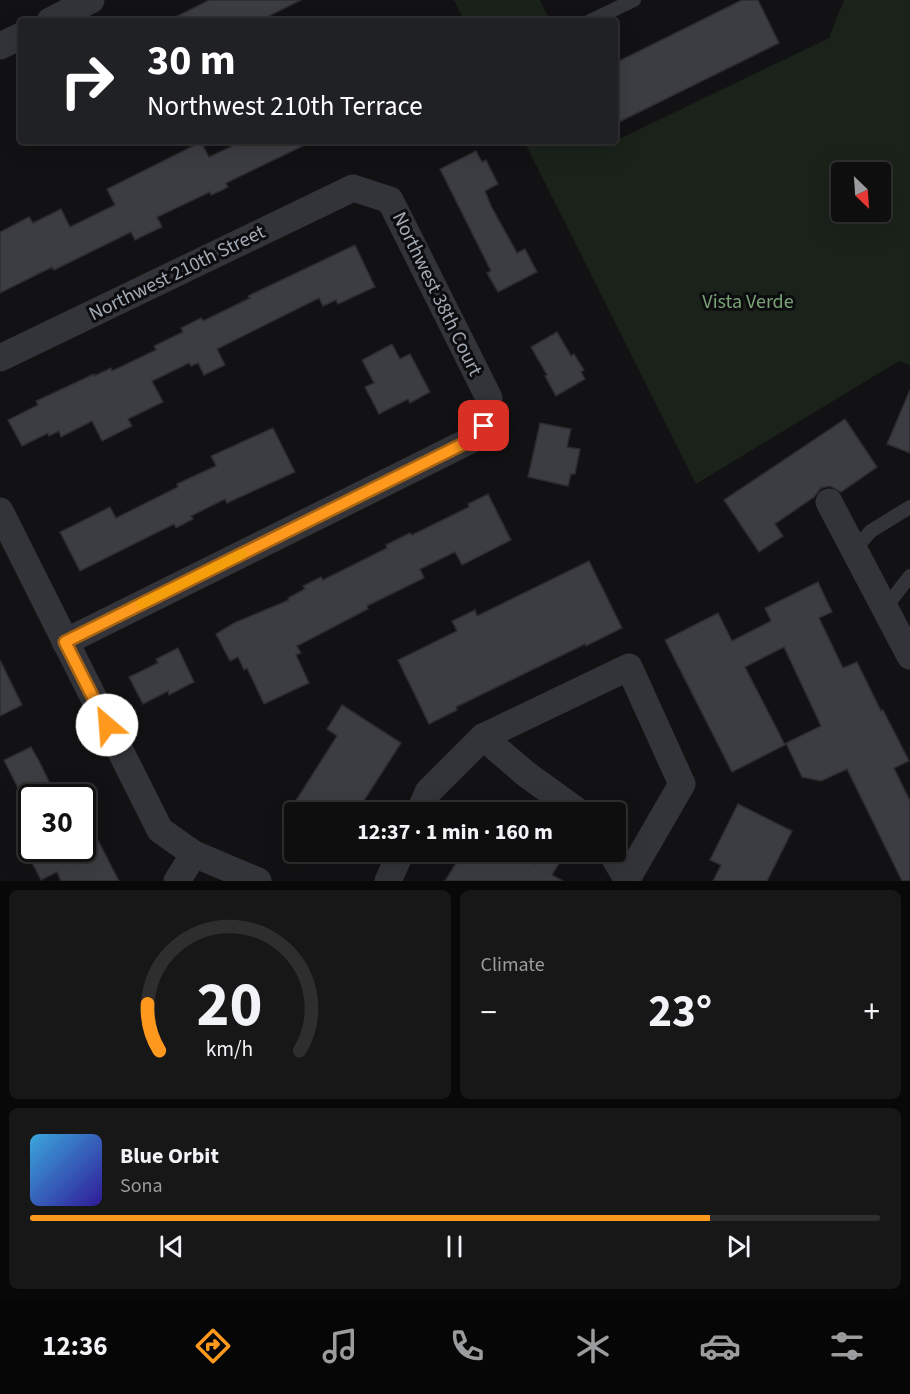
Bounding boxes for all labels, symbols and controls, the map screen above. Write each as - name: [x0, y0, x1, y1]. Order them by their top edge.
- text: 30 m: [147, 31, 236, 91]
- icon: right: [48, 42, 126, 120]
- text: Northwest 210th Terrace: [147, 87, 423, 126]
- north arrow: [831, 162, 891, 222]
- map controls: [831, 162, 891, 222]
- street label: Northwest 38th Court: [385, 207, 489, 381]
- street label: Northwest 210th Street: [84, 218, 270, 328]
- park label: Vista Verde: [702, 288, 794, 316]
- pin: [458, 400, 509, 451]
- icon: arrive: [467, 409, 500, 442]
- position arrow: [75, 693, 139, 757]
- speed limit sign: 30: [18, 784, 96, 862]
- text: 12:37 · 1 min · 160 m: [357, 816, 553, 848]
- text: Climate: [481, 951, 545, 979]
- text: 20: [197, 961, 263, 1050]
- text: 23°: [648, 980, 712, 1044]
- text: −: [481, 989, 497, 1036]
- text: +: [864, 989, 880, 1036]
- text: km/h: [206, 1035, 254, 1066]
- text: Blue Orbit: [120, 1140, 219, 1172]
- text: Sona: [120, 1172, 163, 1200]
- icon: previous: [155, 1230, 188, 1263]
- icon: pause: [438, 1230, 471, 1263]
- icon: next: [722, 1230, 755, 1263]
- icon: directions: [192, 1325, 234, 1367]
- icon: music: [319, 1325, 361, 1367]
- icon: phone: [446, 1325, 488, 1367]
- icon: climate: [572, 1325, 614, 1367]
- icon: car: [699, 1325, 741, 1367]
- icon: filters: [826, 1325, 868, 1367]
- text: 12:36: [42, 1327, 107, 1366]

